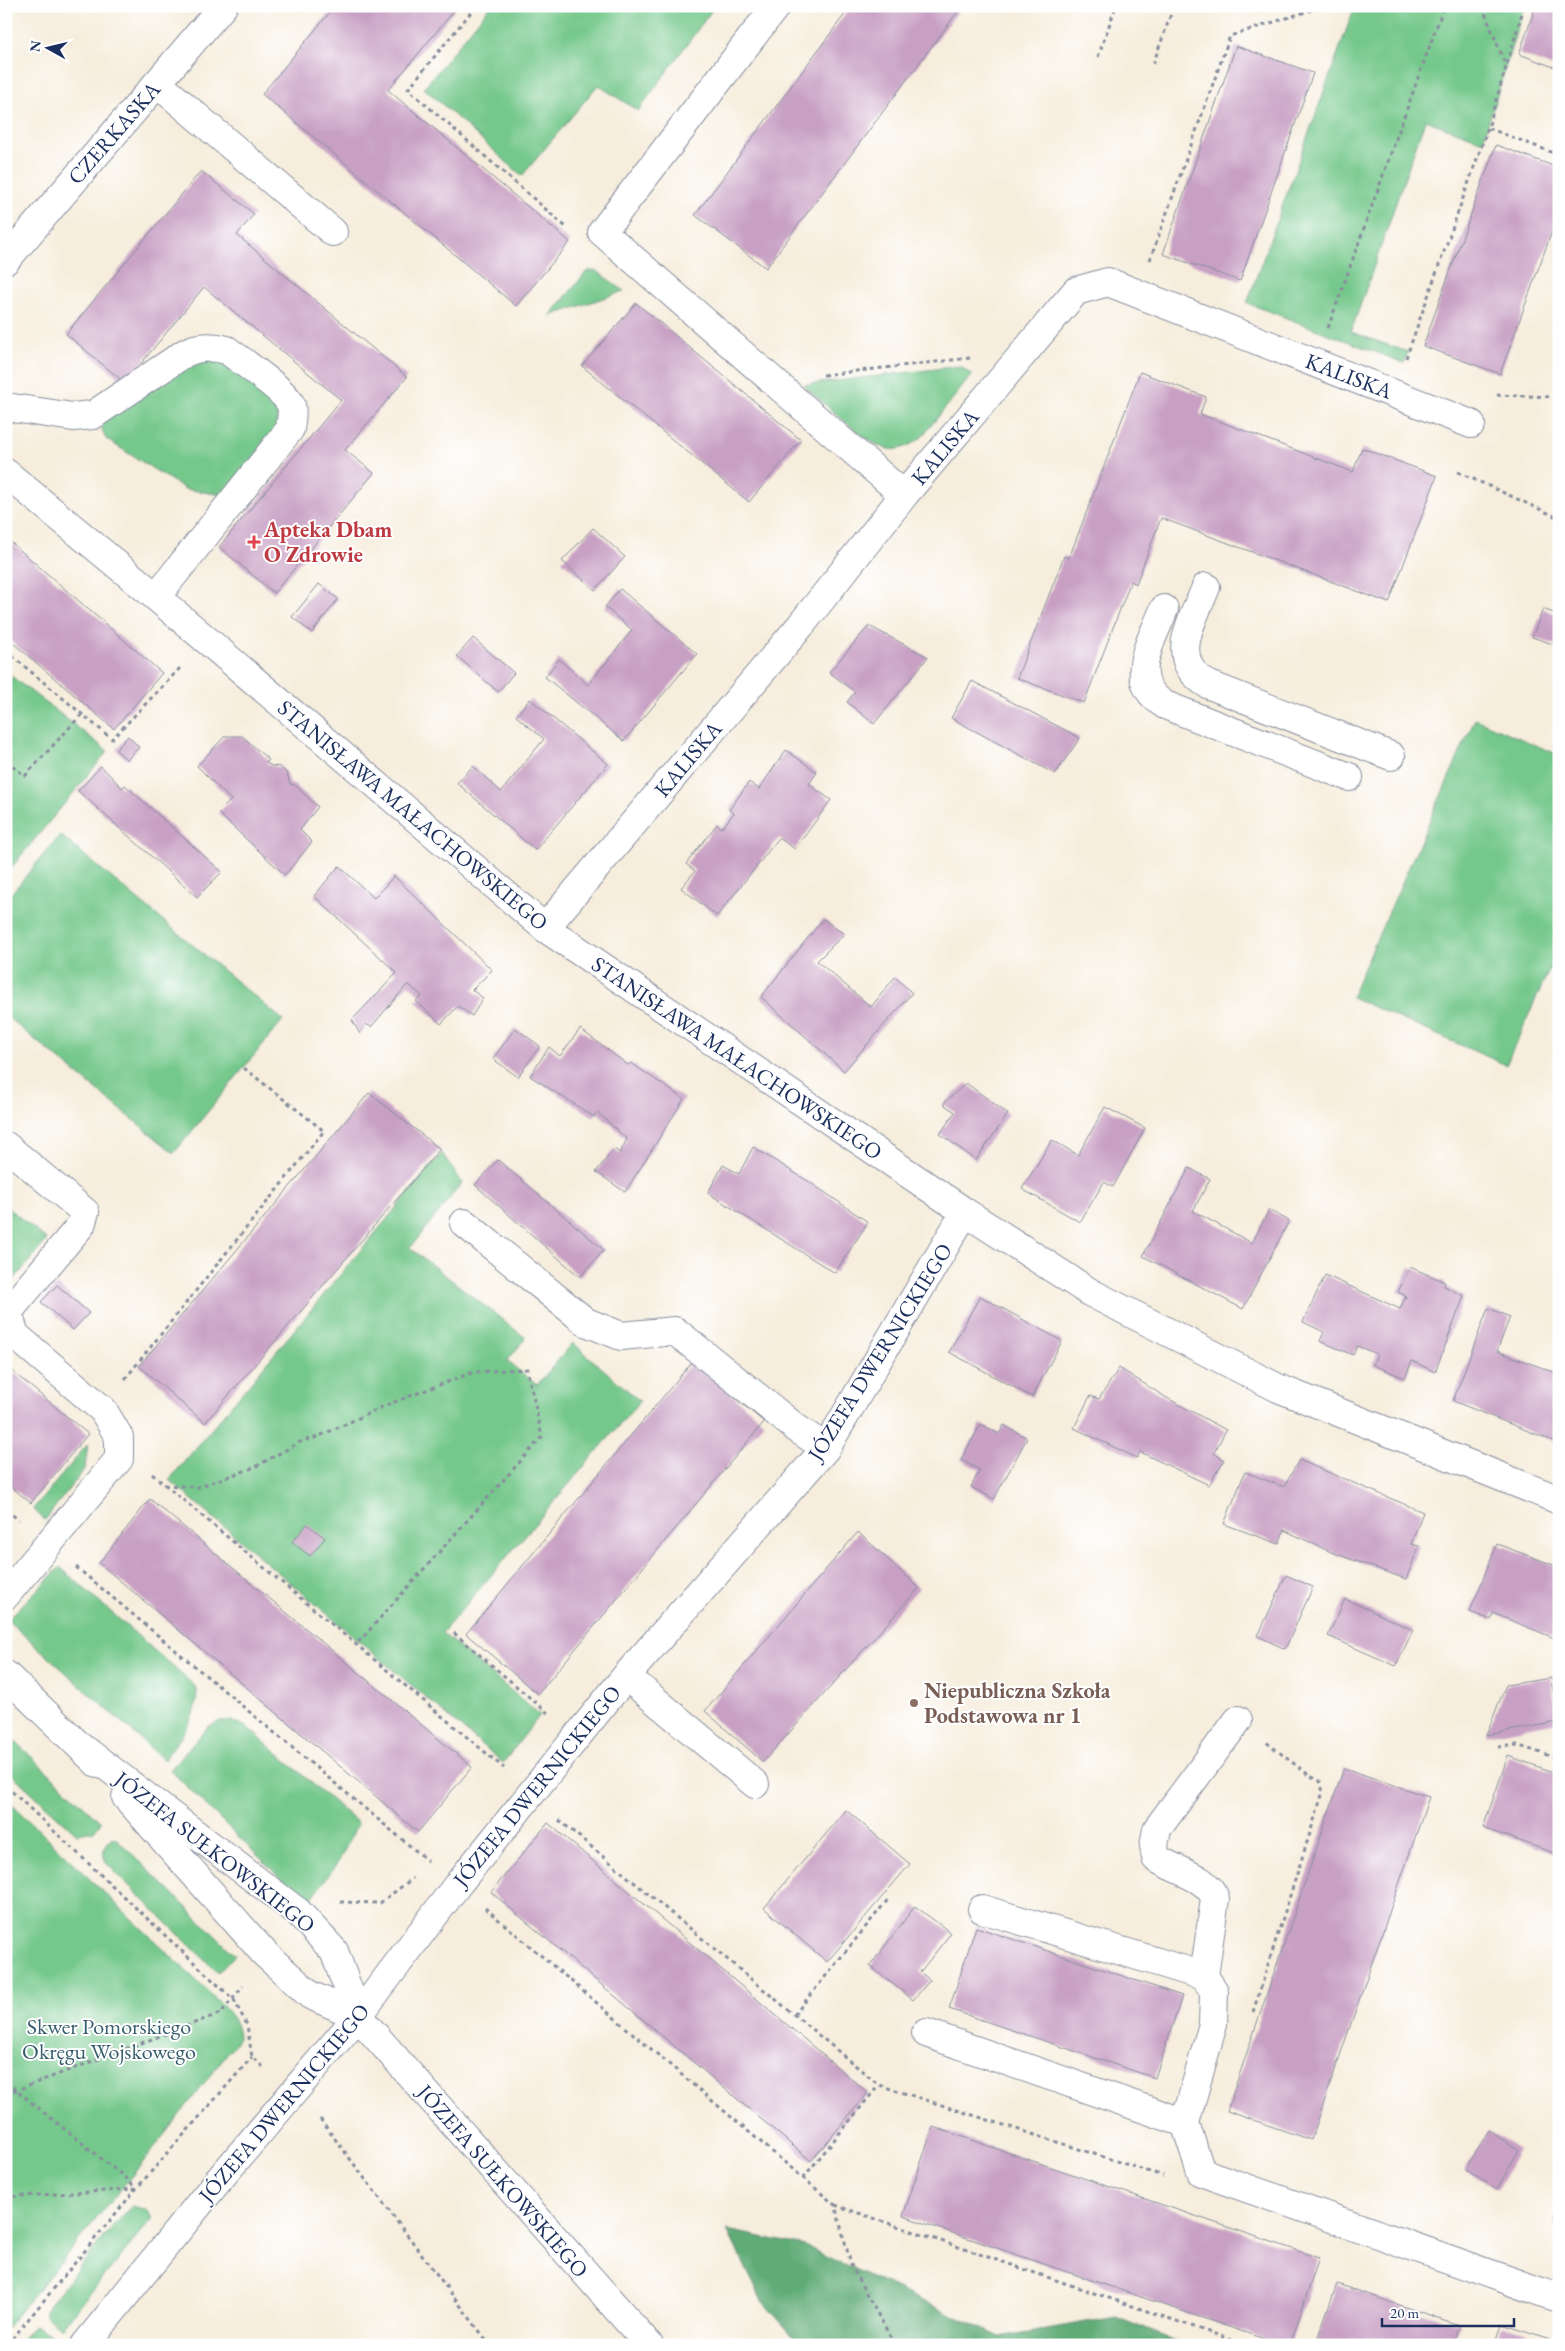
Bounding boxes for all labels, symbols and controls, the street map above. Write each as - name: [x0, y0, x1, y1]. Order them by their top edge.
- north arrow: [22, 22, 72, 72]
- text: N: [25, 39, 45, 53]
- street label: CZERKASKA: [61, 75, 167, 191]
- street label: KALISKA: [1301, 346, 1397, 406]
- street label: KALISKA: [905, 402, 986, 491]
- place label: Apteka Dbam O Zdrowie: [263, 515, 392, 569]
- marker: Apteka Dbam O Zdrowie: [248, 536, 260, 548]
- street label: STANISŁAWA MAŁACHOWSKIEGO: [272, 693, 554, 937]
- street label: KALISKA: [648, 714, 729, 803]
- street label: STANISŁAWA MAŁACHOWSKIEGO: [586, 950, 888, 1166]
- street label: JÓZEFA DWERNICKIEGO: [800, 1238, 959, 1468]
- place label: Niepubliczna Szkoła Podstawowa nr 1: [924, 1676, 1111, 1730]
- street label: JÓZEFA DWERNICKIEGO: [445, 1679, 627, 1894]
- marker: Niepubliczna Szkoła Podstawowa nr 1: [908, 1697, 920, 1709]
- street label: JÓZEFA SUŁKOWSKIEGO: [107, 1763, 321, 1939]
- street label: JÓZEFA DWERNICKIEGO: [191, 1997, 376, 2210]
- park label: Skwer Pomorskiego Okręgu Wojskowego: [22, 2012, 196, 2066]
- street label: JÓZEFA SUŁKOWSKIEGO: [410, 2077, 595, 2284]
- scale bar: [1382, 2296, 1515, 2328]
- text: 20 m: [1390, 2303, 1419, 2322]

